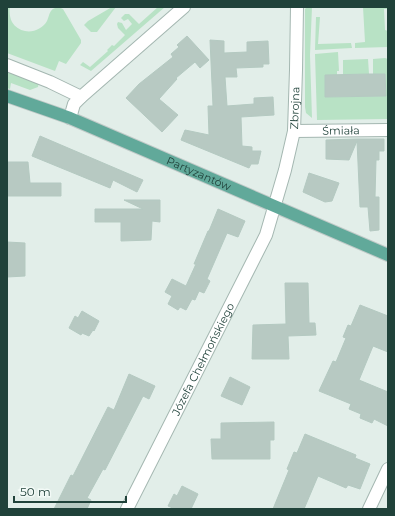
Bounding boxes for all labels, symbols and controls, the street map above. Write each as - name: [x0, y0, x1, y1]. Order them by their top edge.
- street label: Zbrojna: [287, 86, 302, 130]
- street label: Śmiała: [322, 123, 360, 138]
- street label: Partyzantów: [164, 153, 234, 194]
- street label: Józefa Chełmońskiego: [168, 300, 237, 419]
- scale bar: [14, 478, 126, 504]
- text: 50 m: [20, 484, 51, 499]

